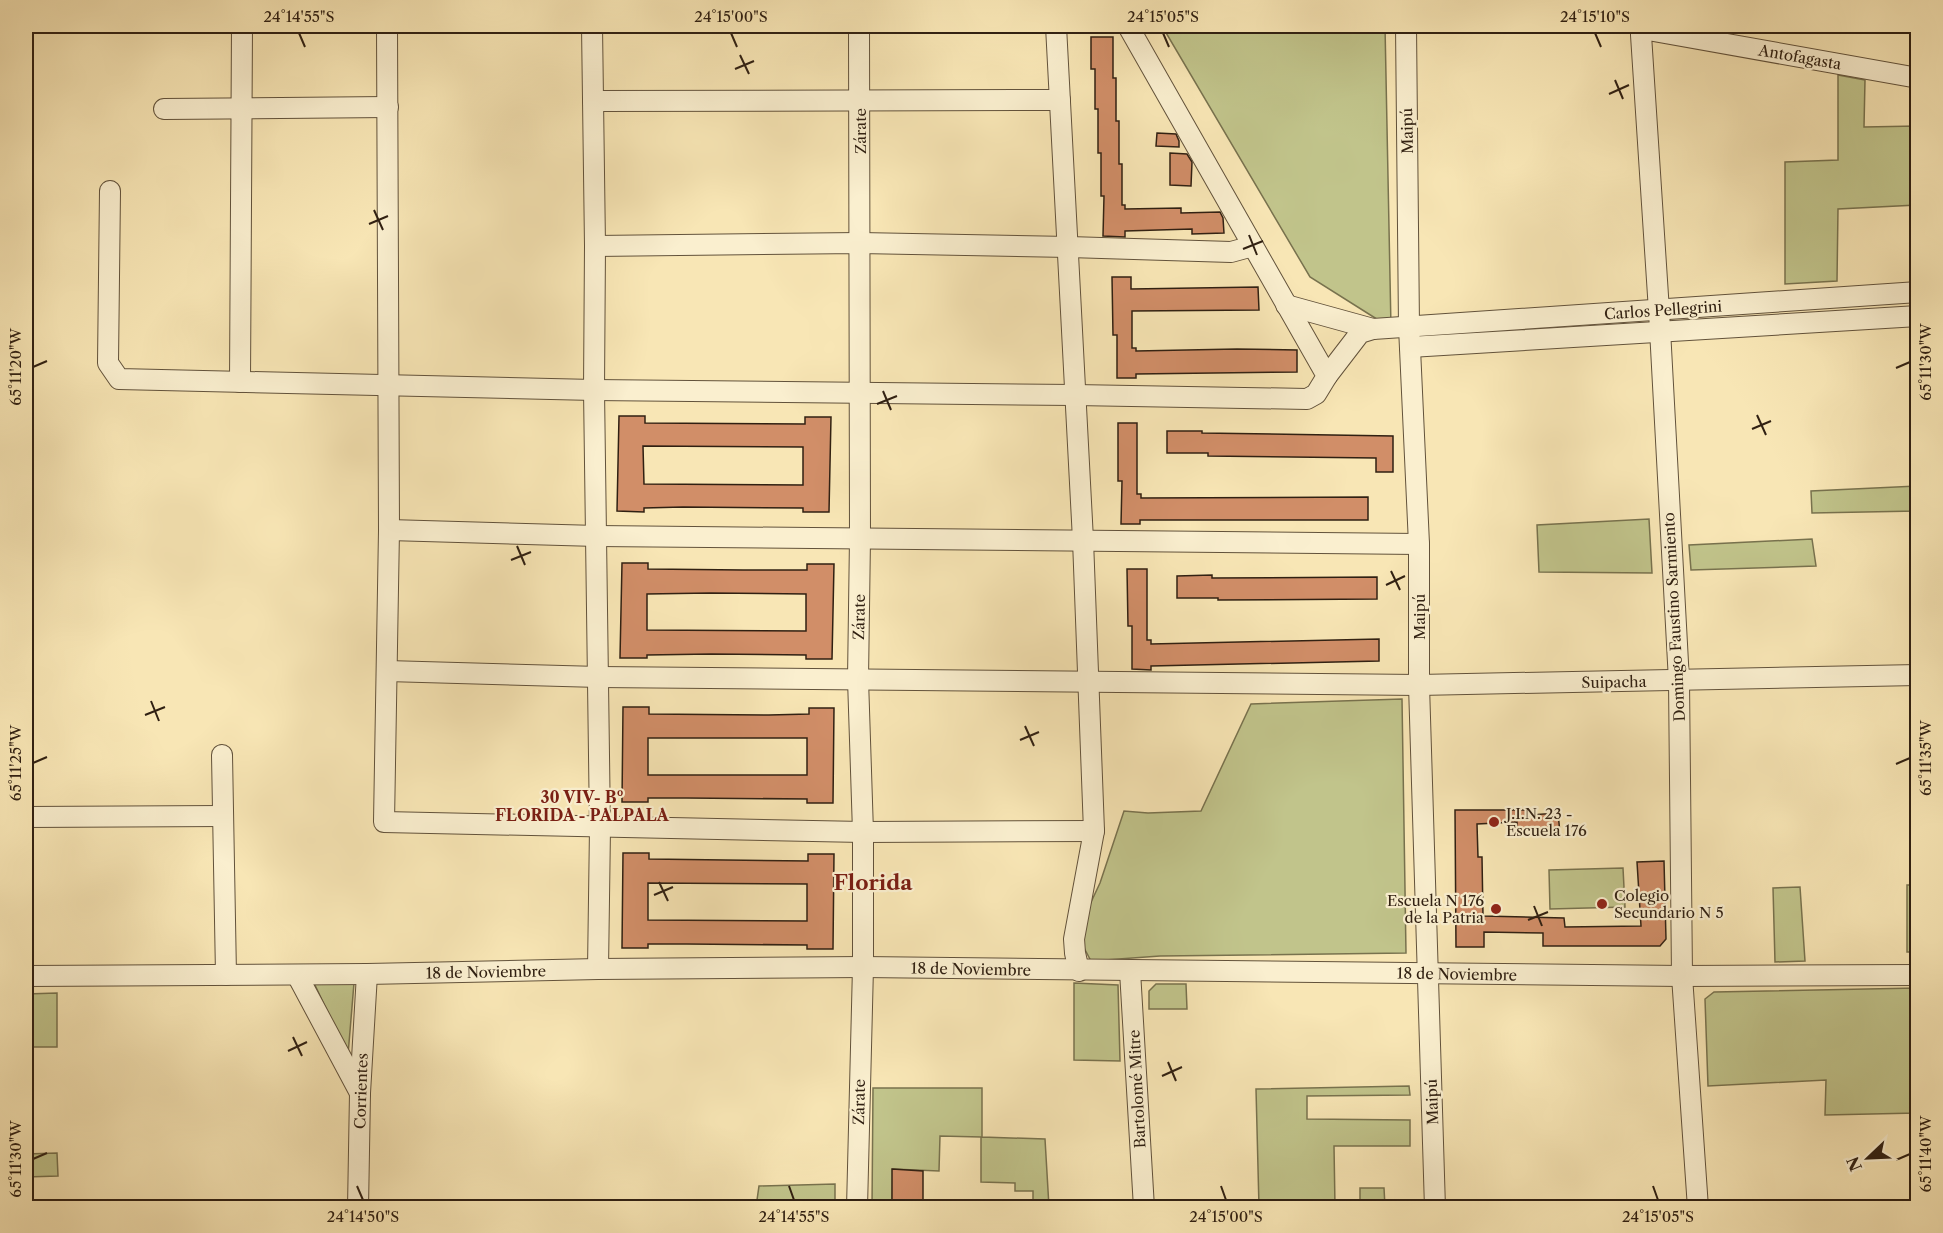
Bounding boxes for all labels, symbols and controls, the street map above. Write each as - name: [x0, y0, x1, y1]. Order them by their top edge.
- text: 24°14'55"S: [263, 7, 335, 26]
- text: 24°15'00"S: [694, 7, 768, 26]
- text: 24°15'05"S: [1127, 7, 1199, 26]
- text: 24°15'10"S: [1560, 7, 1630, 26]
- street label: Antofagasta: [1756, 40, 1843, 74]
- street label: Zárate: [851, 108, 870, 154]
- street label: Maipú: [1397, 108, 1417, 154]
- street label: Carlos Pellegrini: [1604, 296, 1723, 324]
- text: 65°11'30"W: [1916, 323, 1935, 401]
- text: 65°11'20"W: [6, 328, 25, 406]
- street label: Domingo Faustino Sarmiento: [1659, 512, 1689, 722]
- street label: Zárate: [849, 594, 869, 640]
- street label: Maipú: [1410, 594, 1429, 640]
- street label: Suipacha: [1581, 672, 1647, 692]
- text: 65°11'35"W: [1916, 719, 1935, 796]
- text: 65°11'25"W: [6, 724, 25, 801]
- district label: 30 VIV- Bº FLORIDA - PALPALA: [495, 787, 670, 825]
- place label: J.I.N. 23 - Escuela 176: [1504, 804, 1587, 840]
- marker: J.I.N. 23 - Escuela 176: [1487, 815, 1501, 829]
- district label: Florida: [834, 870, 913, 895]
- place label: Colegio Secundario N 5: [1614, 886, 1724, 922]
- place label: Escuela N 176 de la Patria: [1387, 891, 1484, 927]
- marker: Colegio Secundario N 5: [1595, 897, 1609, 911]
- marker: Escuela N 176 de la Patria: [1489, 902, 1503, 916]
- street label: 18 de Noviembre: [911, 958, 1031, 980]
- street label: 18 de Noviembre: [426, 961, 546, 983]
- street label: 18 de Noviembre: [1397, 963, 1517, 985]
- street label: Bartolomé Mitre: [1124, 1029, 1150, 1149]
- street label: Corrientes: [350, 1053, 372, 1129]
- street label: Zárate: [849, 1079, 869, 1125]
- street label: Maipú: [1422, 1079, 1442, 1125]
- text: 65°11'40"W: [1916, 1115, 1935, 1193]
- text: 65°11'30"W: [6, 1120, 25, 1198]
- north arrow: [1838, 1128, 1898, 1188]
- text: N: [1842, 1153, 1866, 1174]
- text: 24°14'50"S: [327, 1207, 399, 1226]
- text: 24°14'55"S: [758, 1207, 830, 1226]
- text: 24°15'00"S: [1189, 1207, 1263, 1226]
- text: 24°15'05"S: [1622, 1207, 1694, 1226]

